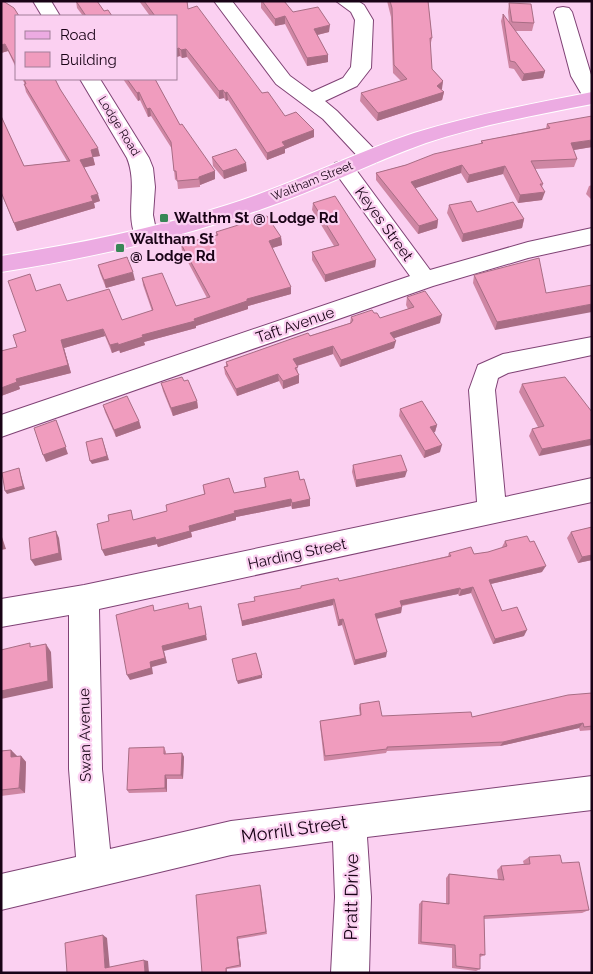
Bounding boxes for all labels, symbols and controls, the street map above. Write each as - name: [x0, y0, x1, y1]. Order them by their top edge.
- legend: [15, 15, 178, 80]
- text: Road: [60, 26, 96, 44]
- text: Building: [60, 51, 117, 69]
- street label: Lodge Road: [95, 94, 143, 158]
- street label: Waltham Street: [269, 158, 355, 204]
- street label: Keyes Street: [351, 183, 417, 265]
- place label: Walthm St @ Lodge Rd: [174, 209, 339, 227]
- marker: Walthm St @ Lodge Rd: [158, 212, 170, 224]
- place label: Waltham St @ Lodge Rd: [130, 230, 216, 265]
- marker: Waltham St @ Lodge Rd: [114, 242, 126, 254]
- street label: Taft Avenue: [253, 303, 337, 347]
- street label: Harding Street: [246, 535, 348, 573]
- street label: Swan Avenue: [75, 688, 95, 782]
- street label: Morrill Street: [240, 811, 348, 847]
- street label: Pratt Drive: [340, 853, 362, 941]

